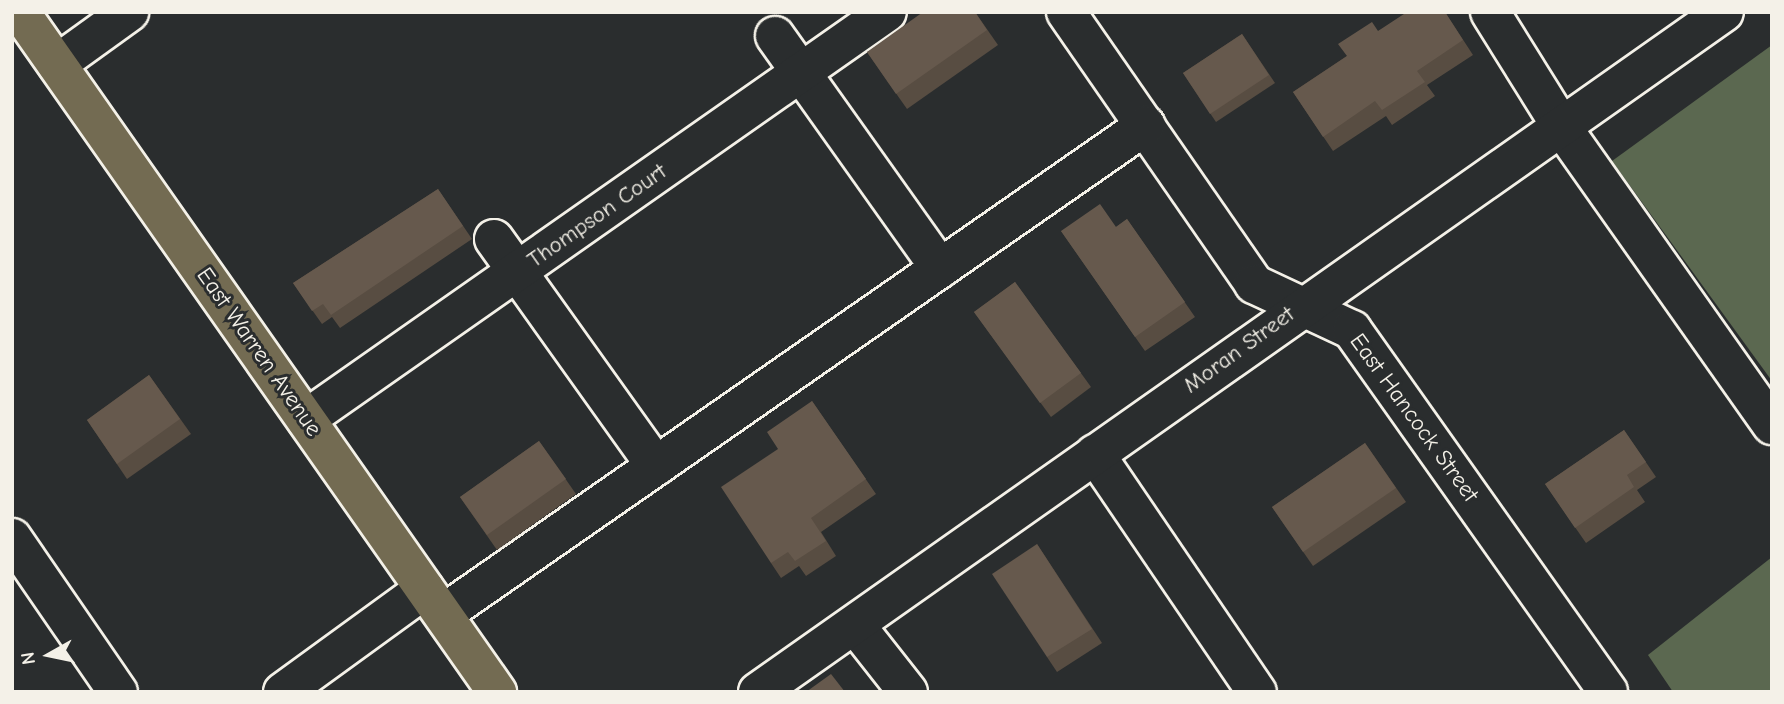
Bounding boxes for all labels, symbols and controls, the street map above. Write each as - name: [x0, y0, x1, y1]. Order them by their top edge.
- street label: Thompson Court: [522, 158, 672, 274]
- street label: East Warren Avenue: [190, 262, 328, 442]
- street label: Moran Street: [1178, 301, 1300, 399]
- street label: East Hancock Street: [1344, 328, 1484, 508]
- north arrow: [14, 620, 84, 690]
- text: N: [16, 650, 40, 666]

